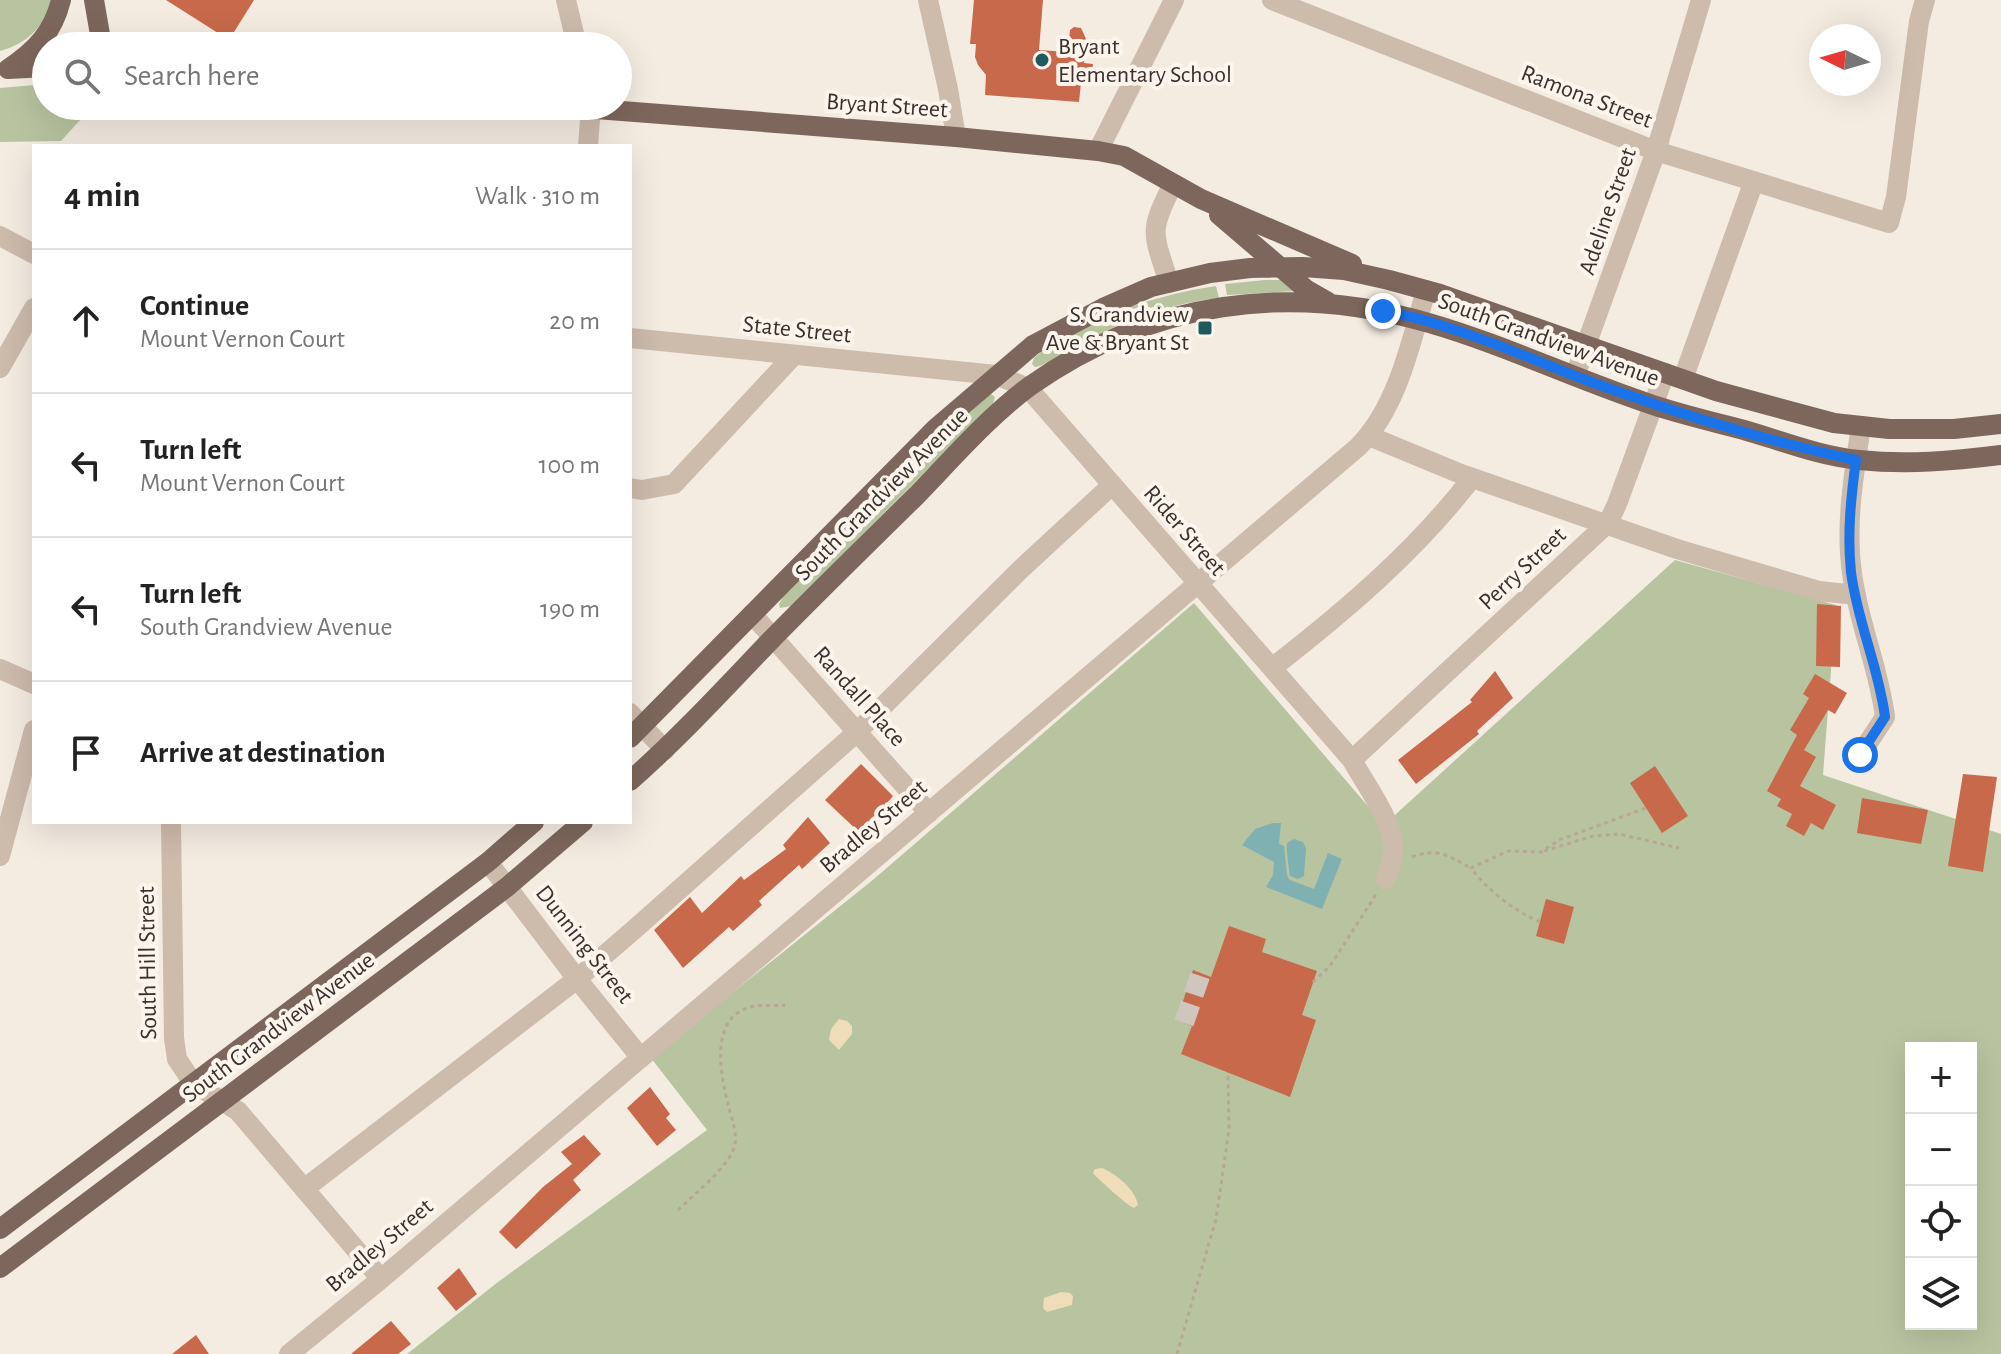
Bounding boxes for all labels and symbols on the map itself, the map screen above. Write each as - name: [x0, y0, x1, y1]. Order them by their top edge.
- north arrow: [1809, 24, 1881, 96]
- place label: Bryant Elementary School: [1058, 35, 1232, 87]
- marker: Bryant Elementary School: [1033, 51, 1051, 69]
- street label: Ramona Street: [1518, 61, 1656, 133]
- street label: Bryant Street: [825, 90, 949, 122]
- street label: Adeline Street: [1575, 144, 1641, 278]
- street label: South Grandview Avenue: [1435, 289, 1662, 391]
- route end: [1365, 293, 1401, 329]
- place label: S. Grandview Ave & Bryant St: [1046, 303, 1189, 355]
- street label: State Street: [741, 312, 853, 348]
- marker: S. Grandview Ave & Bryant St: [1196, 319, 1214, 337]
- street label: South Grandview Avenue: [791, 404, 973, 586]
- street label: Rider Street: [1139, 481, 1230, 581]
- street label: Perry Street: [1475, 523, 1571, 615]
- street label: Randall Place: [808, 642, 910, 751]
- route start: [1842, 737, 1878, 773]
- street label: Bradley Street: [816, 775, 932, 878]
- street label: Dunning Street: [531, 881, 638, 1008]
- street label: South Hill Street: [135, 886, 161, 1040]
- street label: South Grandview Avenue: [178, 948, 379, 1108]
- street label: Bradley Street: [322, 1194, 438, 1297]

